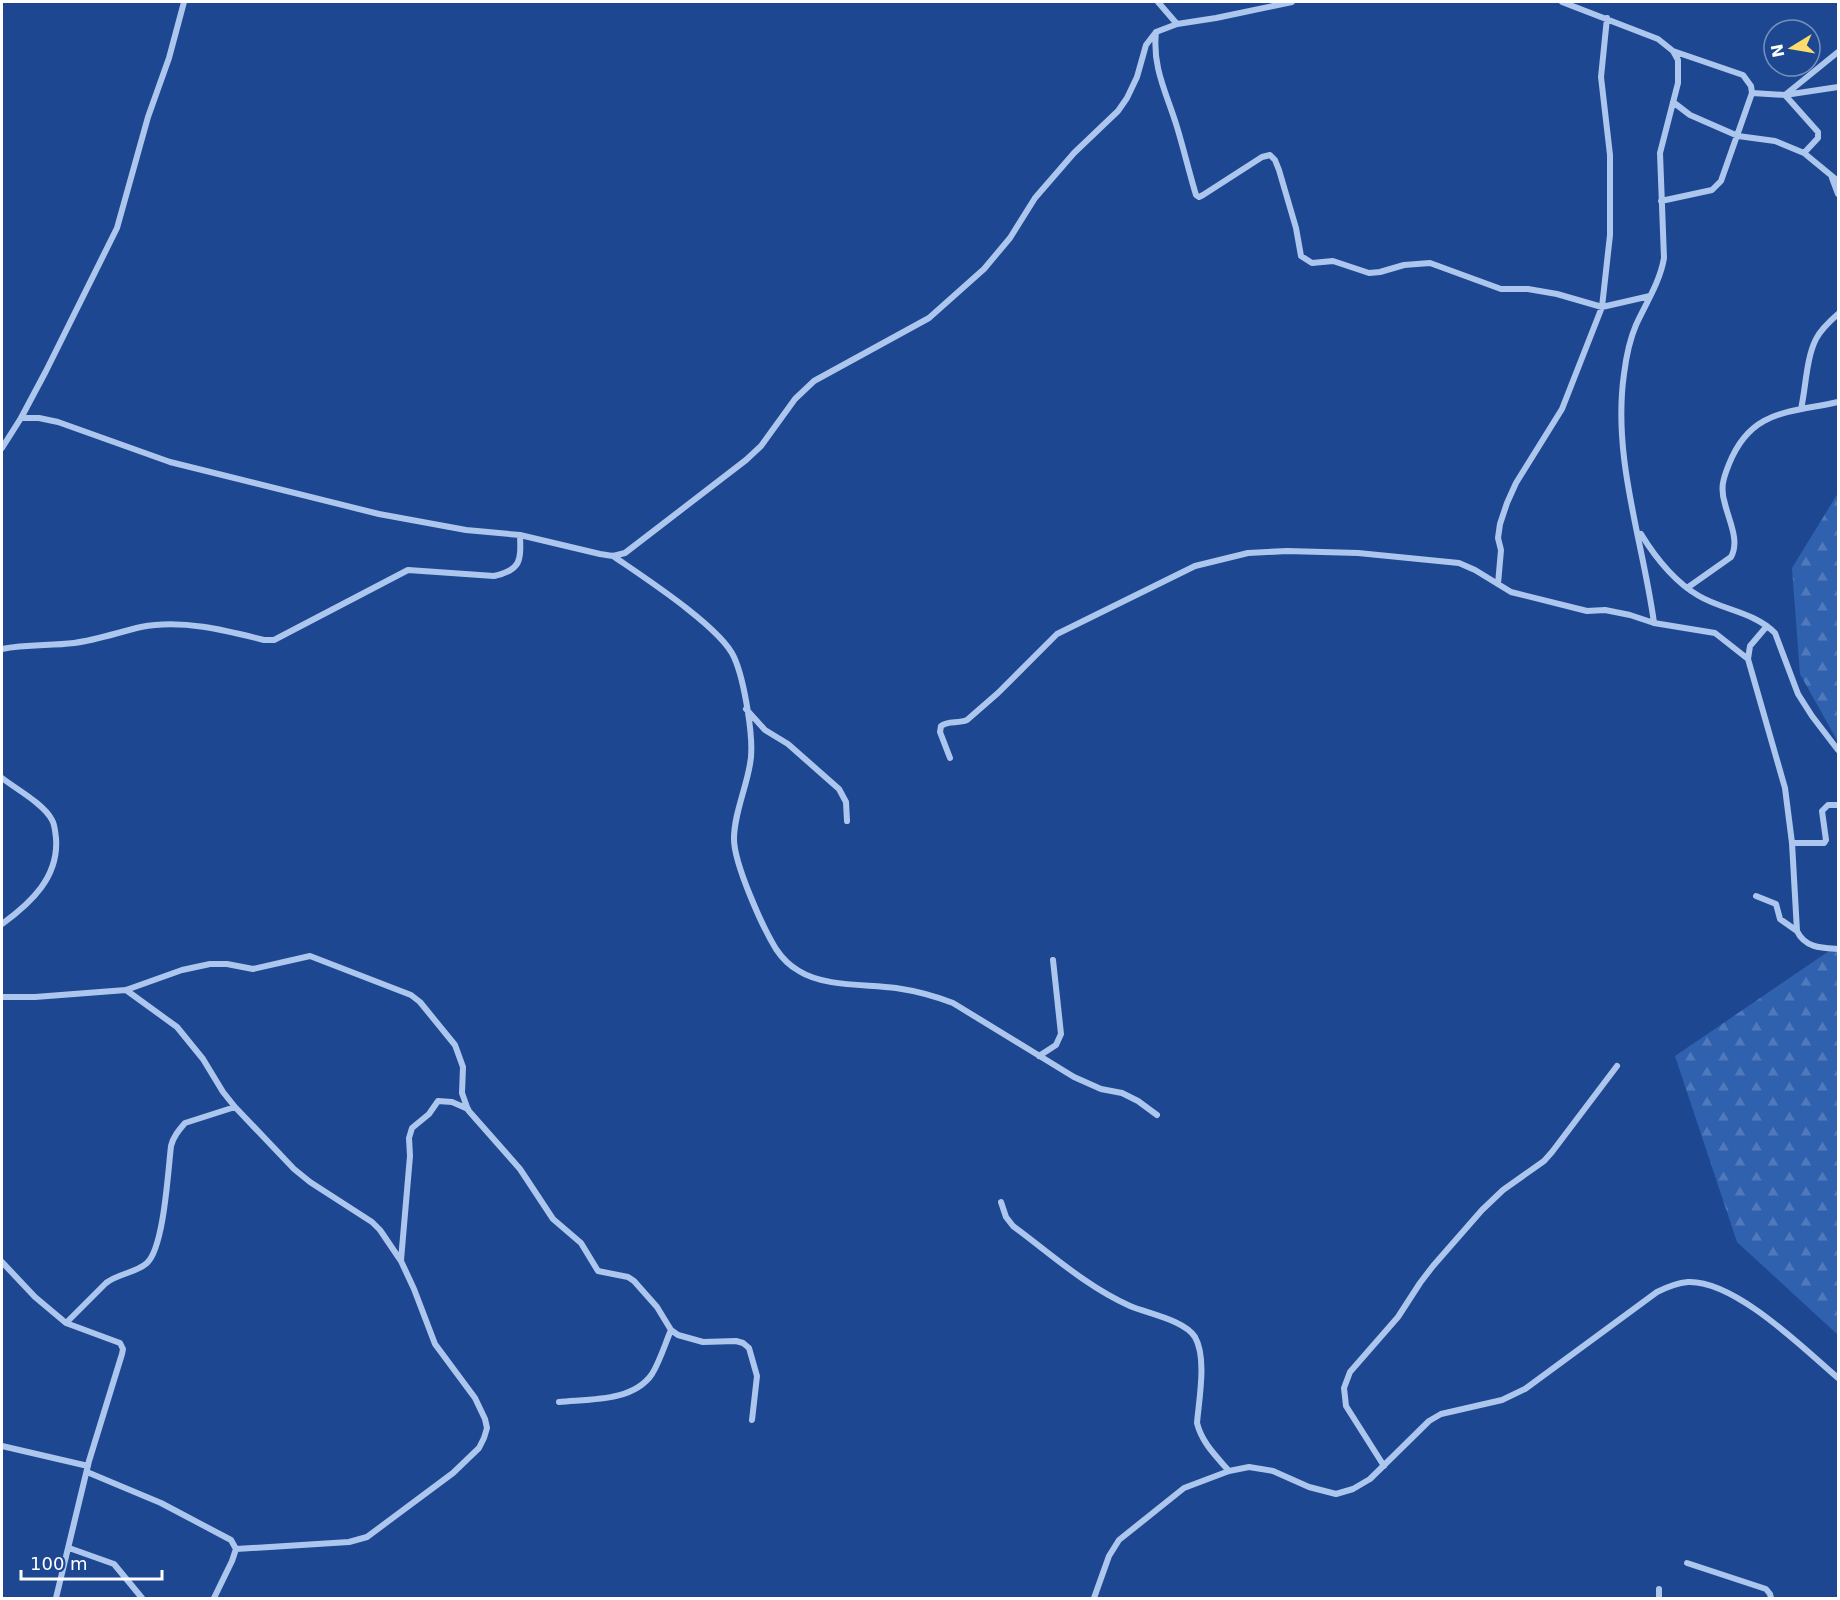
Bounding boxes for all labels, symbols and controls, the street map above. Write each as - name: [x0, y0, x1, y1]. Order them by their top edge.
- north arrow: [1762, 18, 1822, 78]
- text: N: [1767, 42, 1788, 59]
- scale bar: [21, 1543, 162, 1581]
- text: 100 m: [30, 1553, 88, 1574]

